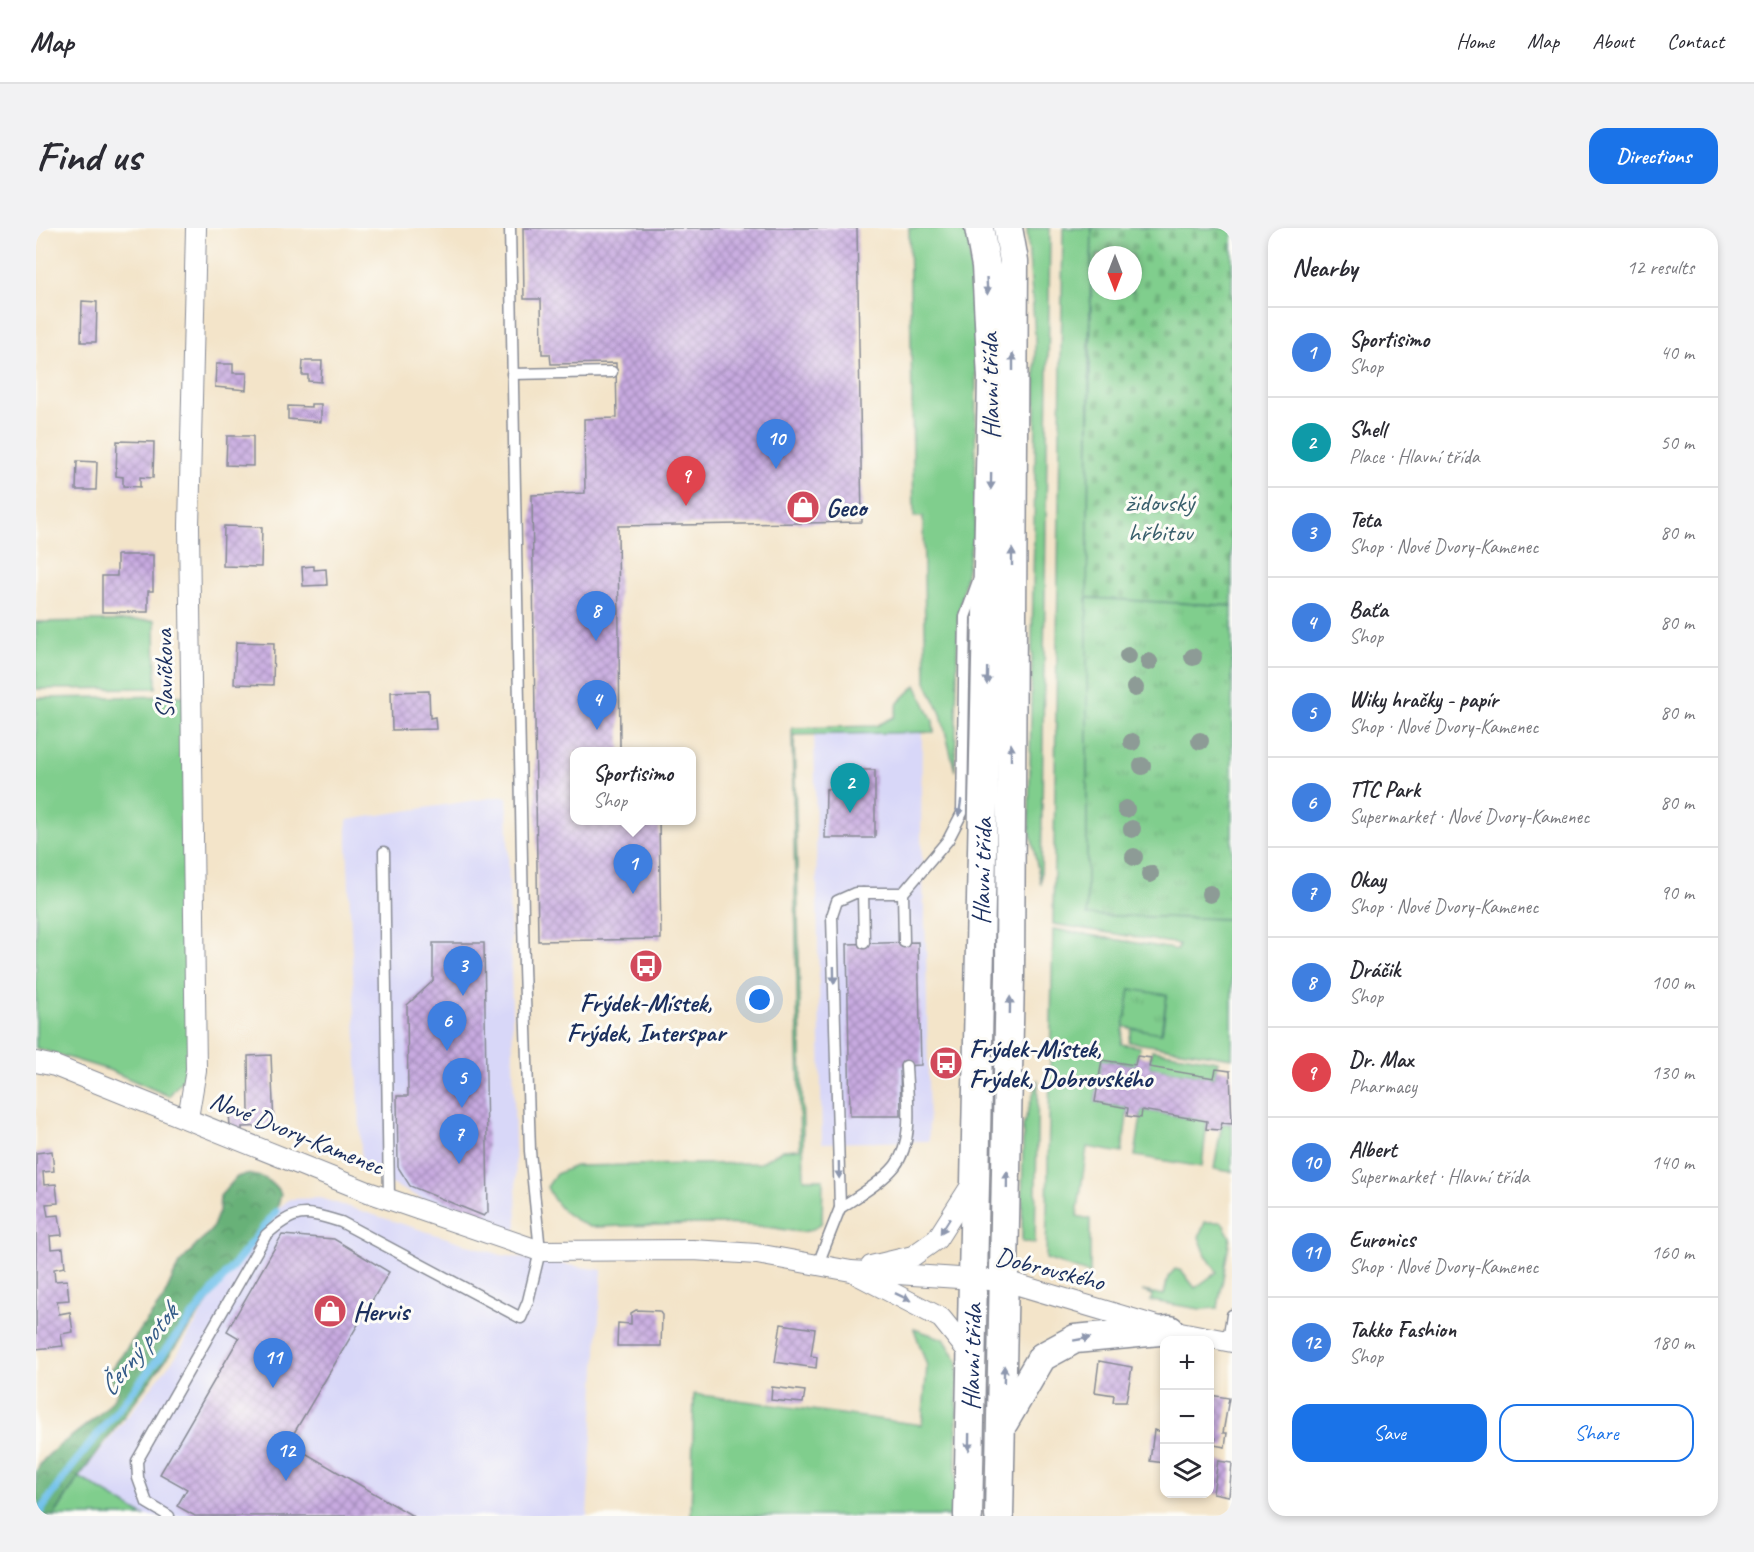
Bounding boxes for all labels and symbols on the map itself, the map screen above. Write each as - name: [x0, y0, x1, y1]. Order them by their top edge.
- north arrow: [1088, 246, 1142, 300]
- one-way arrow: [983, 276, 992, 295]
- street label: Hlavní třída: [973, 331, 1007, 440]
- one-way arrow: [1008, 353, 1018, 372]
- pin: 10: [756, 420, 796, 469]
- pin: 9: [666, 456, 706, 506]
- one-way arrow: [986, 471, 996, 490]
- park label: židovský hřbitov: [1126, 486, 1197, 549]
- shop icon: Geco: [785, 489, 821, 525]
- place label: Geco: [826, 491, 869, 524]
- one-way arrow: [1007, 548, 1017, 567]
- pin: 8: [576, 592, 616, 641]
- street label: Slavíčkova: [147, 627, 181, 719]
- one-way arrow: [982, 666, 992, 685]
- pin: 4: [578, 680, 616, 730]
- one-way arrow: [1006, 743, 1016, 762]
- pin: 2: [830, 764, 870, 813]
- one-way arrow: [956, 799, 965, 818]
- street label: Hlavní třída: [964, 816, 999, 925]
- pin: 1: [614, 844, 652, 894]
- pin: 3: [444, 946, 482, 996]
- bus stop icon: Frýdek-Místek, Frýdek, Interspar: [628, 948, 664, 984]
- one-way arrow: [829, 965, 838, 984]
- your location: [745, 985, 774, 1014]
- place label: Frýdek-Místek, Frýdek, Interspar: [567, 986, 728, 1049]
- one-way arrow: [1005, 996, 1015, 1015]
- pin: 6: [428, 1002, 466, 1051]
- place label: Frýdek-Místek, Frýdek, Dobrovského: [969, 1032, 1154, 1095]
- bus stop icon: Frýdek-Místek, Frýdek, Dobrovského: [928, 1045, 964, 1081]
- pin: 5: [442, 1058, 482, 1108]
- street label: Nové Dvory-Kamenec: [205, 1083, 390, 1183]
- pin: 7: [440, 1114, 478, 1164]
- one-way arrow: [834, 1160, 843, 1179]
- one-way arrow: [1002, 1171, 1012, 1190]
- one-way arrow: [940, 1218, 951, 1234]
- street label: Dobrovského: [992, 1240, 1110, 1299]
- one-way arrow: [895, 1292, 912, 1301]
- shop icon: Hervis: [312, 1293, 348, 1329]
- water label: Černý potok: [91, 1294, 188, 1402]
- place label: Hervis: [353, 1295, 412, 1328]
- street label: Hlavní třída: [954, 1302, 989, 1411]
- one-way arrow: [1072, 1334, 1091, 1343]
- pin: 11: [254, 1338, 292, 1388]
- one-way arrow: [999, 1364, 1009, 1383]
- pin: 12: [266, 1432, 306, 1481]
- one-way arrow: [964, 1432, 974, 1451]

